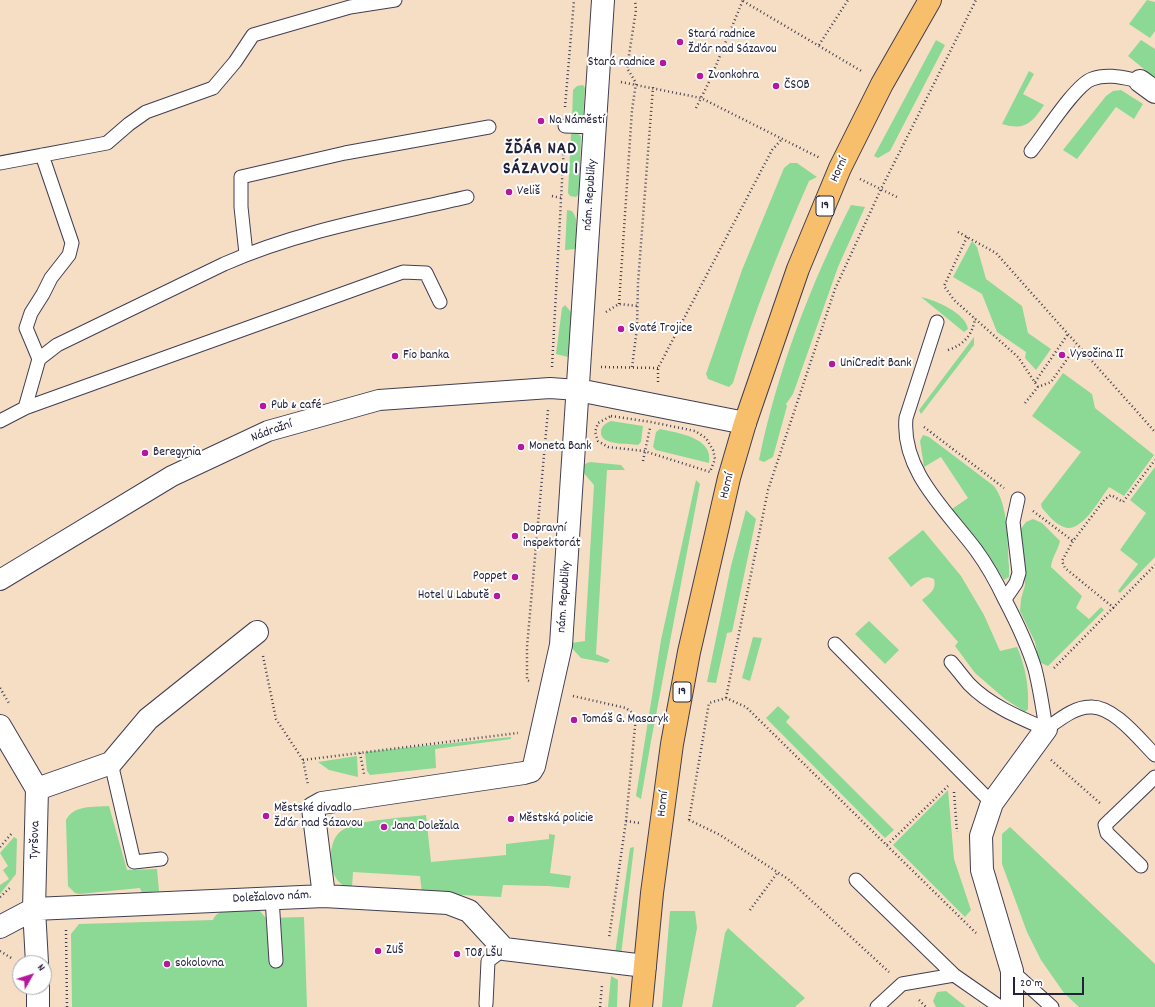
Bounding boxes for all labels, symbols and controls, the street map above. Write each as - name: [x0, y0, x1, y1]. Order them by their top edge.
- place label: Stará radnice Žďár nad Sázavou: [688, 27, 777, 58]
- marker: Stará radnice Žďár nad Sázavou: [675, 37, 685, 47]
- place label: Stará radnice: [588, 55, 655, 71]
- marker: Stará radnice: [658, 58, 668, 68]
- place label: Zvonkohra: [708, 68, 759, 84]
- marker: Zvonkohra: [695, 71, 705, 81]
- place label: ČSOB: [784, 78, 810, 94]
- marker: ČSOB: [771, 81, 781, 91]
- place label: Na Náměstí: [549, 113, 605, 129]
- marker: Na Náměstí: [536, 116, 546, 126]
- district label: ŽĎÁR NAD SÁZAVOU 1: [503, 141, 579, 181]
- street label: Horní: [828, 155, 852, 185]
- street label: nám. Republiky: [581, 159, 601, 231]
- place label: Veliš: [517, 184, 540, 200]
- marker: Veliš: [504, 187, 514, 197]
- road number: 19: [816, 196, 834, 216]
- place label: Svaté Trojice: [629, 321, 692, 337]
- marker: Svaté Trojice: [616, 324, 626, 334]
- place label: Vysočina II: [1070, 347, 1124, 363]
- place label: Fio banka: [403, 348, 449, 364]
- marker: Vysočina II: [1057, 350, 1067, 360]
- marker: Fio banka: [390, 351, 400, 361]
- place label: UniCredit Bank: [840, 356, 911, 372]
- marker: UniCredit Bank: [827, 359, 837, 369]
- place label: Pub & café: [271, 398, 321, 414]
- marker: Pub & café: [258, 401, 268, 411]
- street label: Nádražní: [249, 417, 295, 447]
- place label: Moneta Bank: [529, 439, 592, 455]
- marker: Moneta Bank: [516, 442, 526, 452]
- place label: Beregynia: [153, 445, 201, 461]
- marker: Beregynia: [140, 448, 150, 458]
- street label: Horní: [717, 472, 739, 500]
- place label: Dopravní inspektorát: [523, 521, 581, 552]
- marker: Dopravní inspektorát: [510, 531, 520, 541]
- street label: nám. Republiky: [555, 561, 575, 633]
- place label: Poppet: [473, 569, 507, 585]
- marker: Poppet: [510, 572, 520, 582]
- place label: Hotel U Labutě: [418, 588, 489, 604]
- marker: Hotel U Labutě: [492, 591, 502, 601]
- road number: 19: [673, 682, 691, 702]
- place label: Tomáš G. Masaryk: [582, 712, 668, 728]
- marker: Tomáš G. Masaryk: [569, 715, 579, 725]
- street label: Horní: [655, 790, 673, 818]
- place label: Městské divadlo Žďár nad Sázavou: [274, 801, 363, 832]
- marker: Městské divadlo Žďár nad Sázavou: [261, 811, 271, 821]
- place label: Městská policie: [519, 811, 593, 827]
- marker: Městská policie: [506, 814, 516, 824]
- place label: Jana Doležala: [392, 819, 459, 835]
- street label: Tyršova: [28, 821, 44, 859]
- marker: Jana Doležala: [379, 822, 389, 832]
- street label: Doležalovo nám.: [232, 888, 312, 908]
- place label: ZUŠ: [386, 943, 403, 959]
- marker: ZUŠ: [373, 946, 383, 956]
- place label: T08 LŠU: [465, 946, 502, 962]
- marker: T08 LŠU: [452, 949, 462, 959]
- north arrow: [12, 955, 52, 995]
- place label: sokolovna: [175, 956, 224, 972]
- marker: sokolovna: [162, 959, 172, 969]
- text: N: [33, 961, 48, 975]
- scale bar: [1015, 969, 1086, 995]
- text: 20 m: [1020, 975, 1043, 992]

